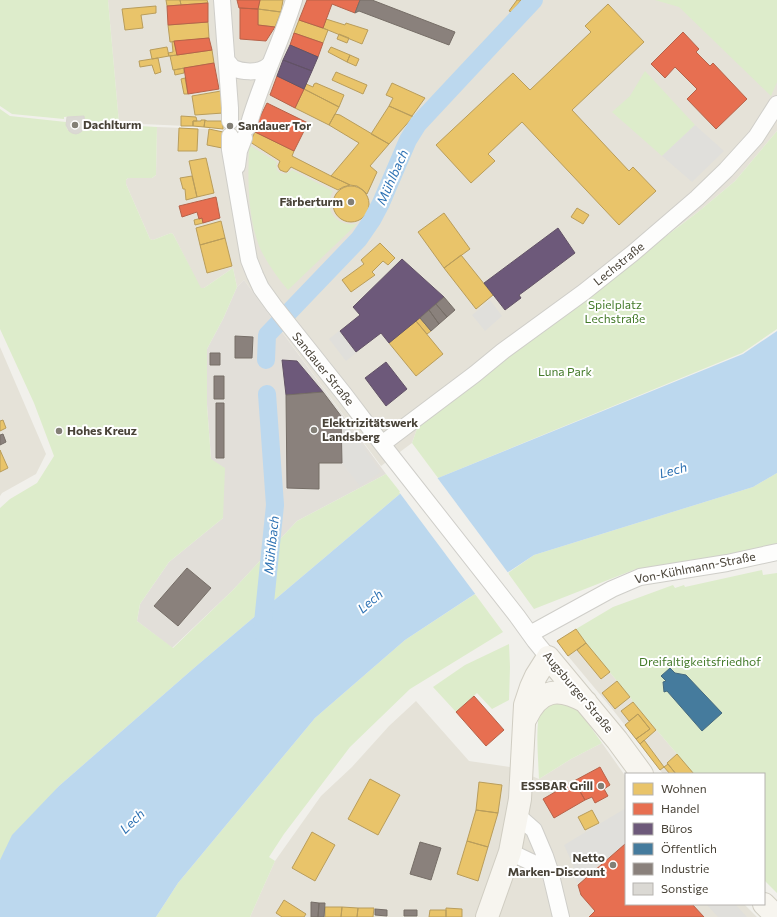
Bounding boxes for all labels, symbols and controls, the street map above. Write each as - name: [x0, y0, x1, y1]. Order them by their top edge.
- place label: Dachlturm: [83, 117, 142, 131]
- place label: Sandauer Tor: [238, 118, 311, 132]
- marker: Dachlturm: [70, 120, 80, 130]
- marker: Sandauer Tor: [225, 121, 235, 131]
- water label: Mühlbach: [373, 147, 411, 207]
- place label: Färberturm: [279, 194, 343, 208]
- marker: Färberturm: [346, 197, 356, 207]
- street label: Lechstraße: [590, 239, 646, 288]
- park label: Spielplatz Lechstraße: [585, 297, 645, 325]
- street label: Sandauer Straße: [290, 329, 358, 408]
- park label: Luna Park: [538, 364, 593, 378]
- place label: Elektrizitätswerk Landsberg: [322, 415, 418, 443]
- place label: Hohes Kreuz: [67, 423, 137, 437]
- marker: Elektrizitätswerk Landsberg: [309, 425, 319, 435]
- marker: Hohes Kreuz: [54, 426, 64, 436]
- water label: Lech: [657, 459, 689, 481]
- water label: Mühlbach: [260, 515, 282, 575]
- street label: Von-Kühlmann-Straße: [633, 548, 757, 586]
- water label: Lech: [354, 586, 386, 616]
- street label: Augsburger Straße: [541, 648, 617, 735]
- park label: Dreifaltigkeitsfriedhof: [639, 654, 761, 668]
- legend: [625, 773, 765, 905]
- place label: ESSBAR Grill: [521, 778, 593, 792]
- marker: ESSBAR Grill: [596, 781, 606, 791]
- text: Wohnen: [661, 781, 707, 795]
- text: Handel: [661, 801, 699, 815]
- water label: Lech: [116, 805, 148, 837]
- text: Büros: [661, 821, 693, 835]
- text: Öffentlich: [661, 841, 717, 855]
- place label: Netto Marken-Discount: [508, 850, 605, 878]
- marker: Netto Marken-Discount: [608, 860, 618, 870]
- text: Industrie: [661, 861, 709, 875]
- text: Sonstige: [661, 881, 708, 895]

